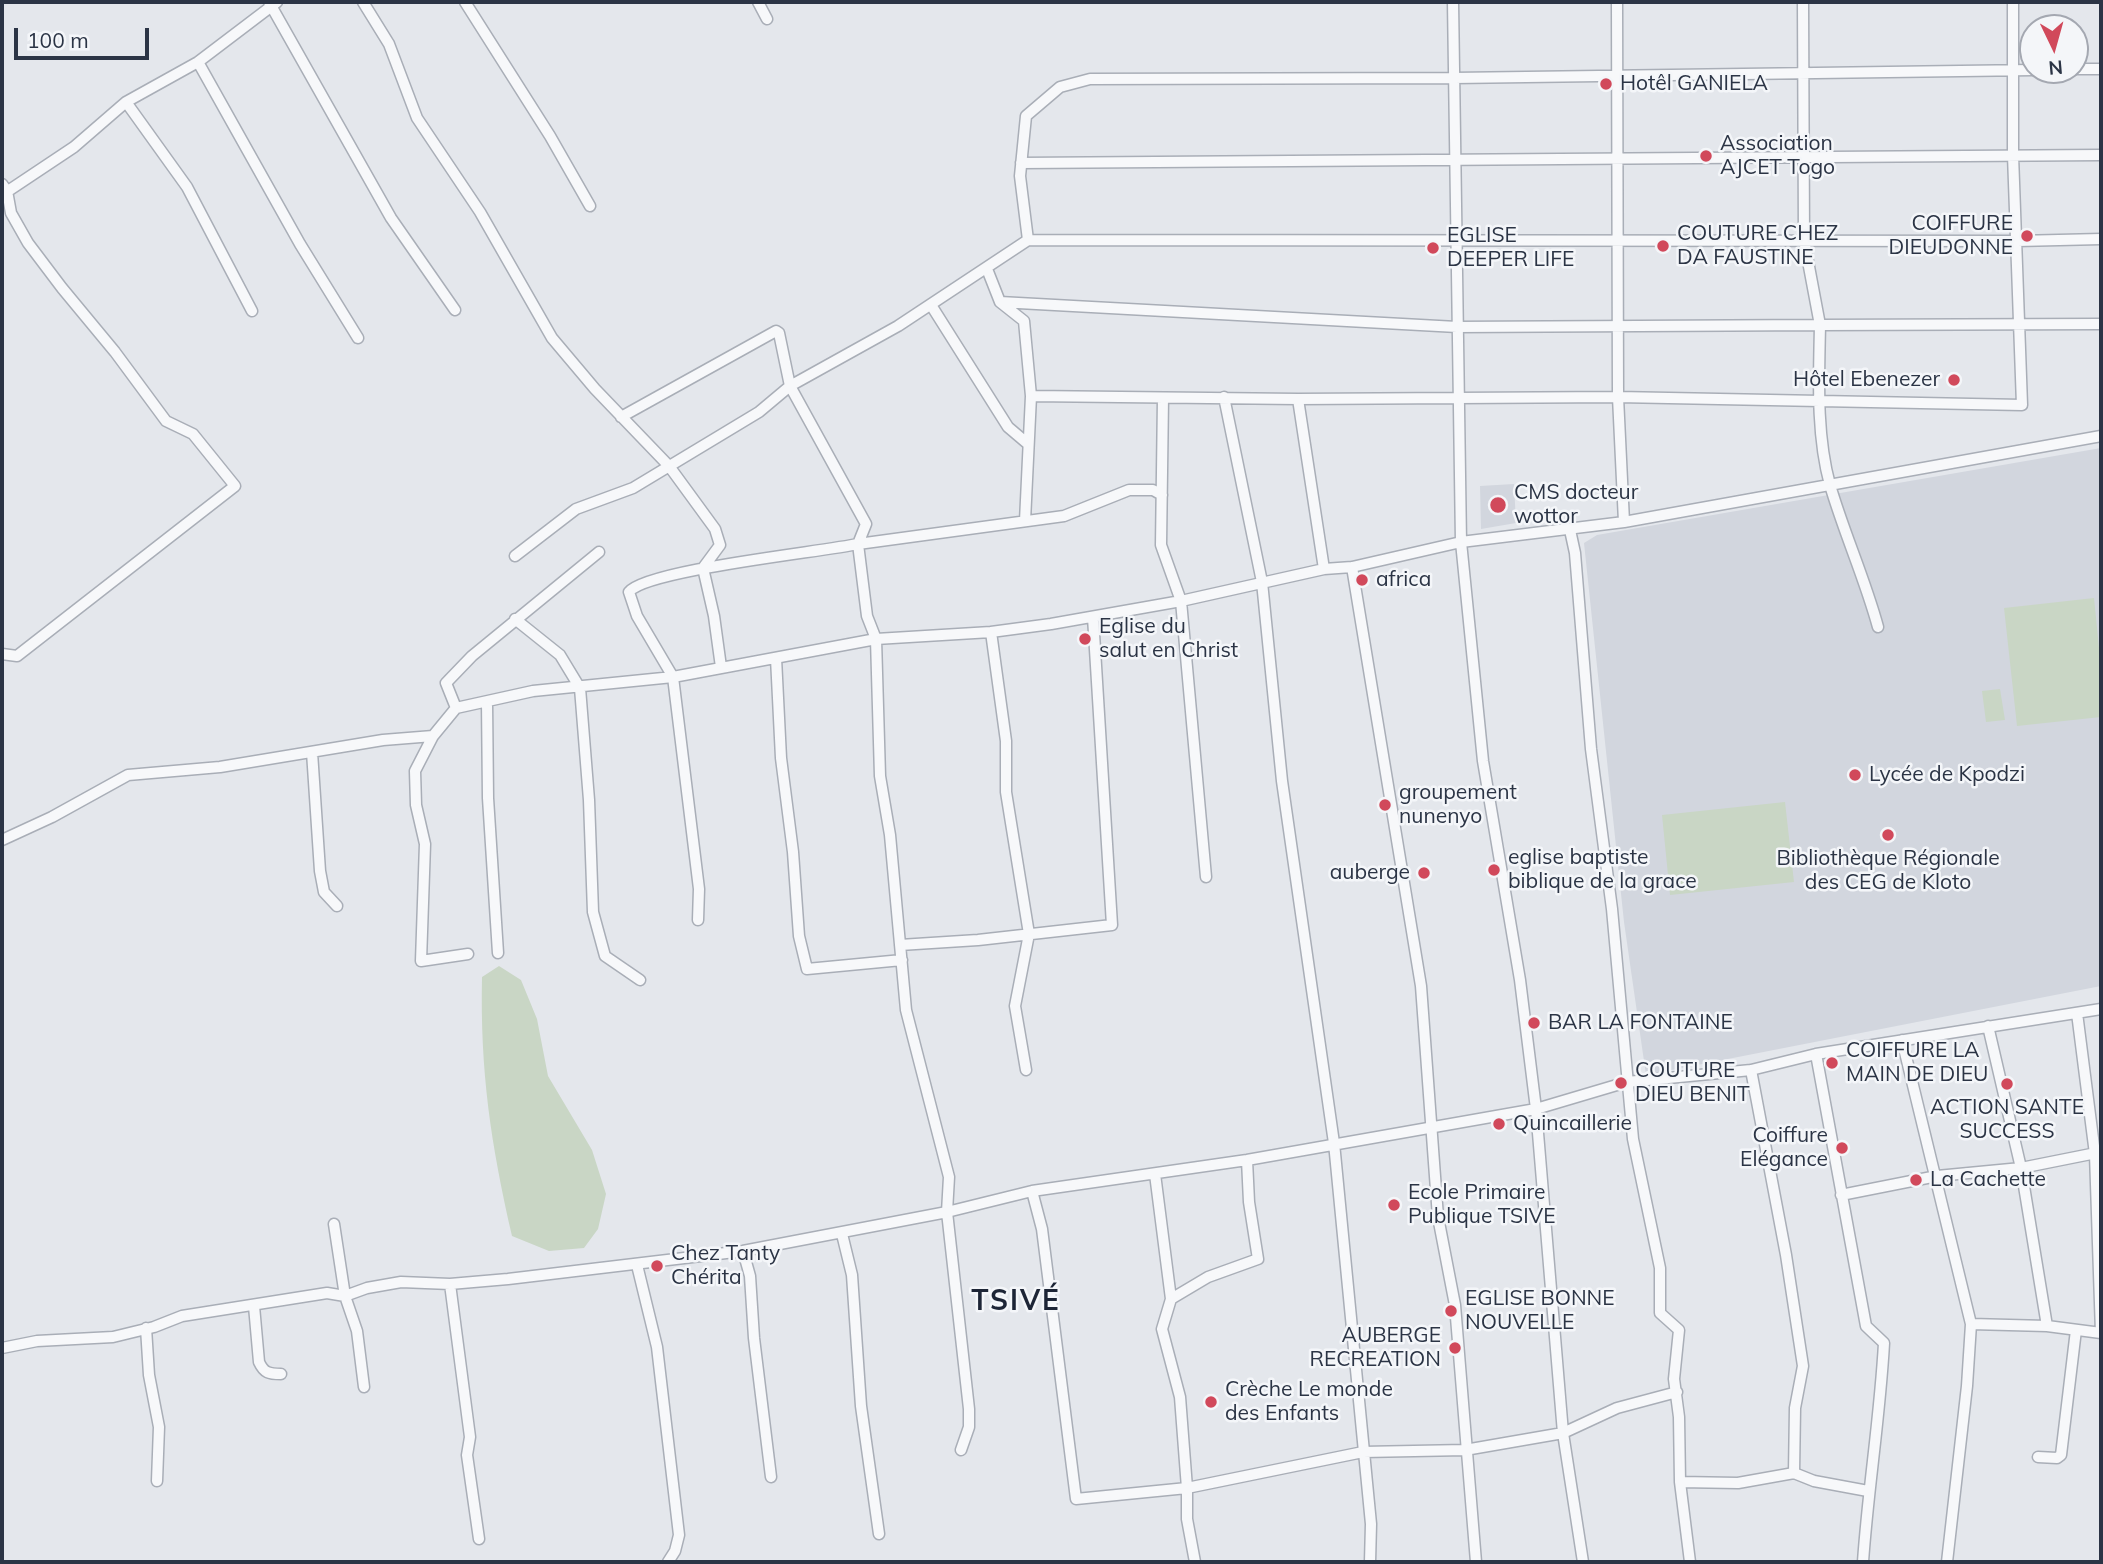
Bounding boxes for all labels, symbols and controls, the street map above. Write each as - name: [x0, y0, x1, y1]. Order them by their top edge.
- scale bar: [18, 14, 152, 58]
- north arrow: [2019, 14, 2089, 84]
- text: 100 m: [27, 27, 89, 53]
- text: N: [2047, 55, 2064, 81]
- place label: Hotêl GANIELA: [1620, 71, 1768, 97]
- marker: Hotêl GANIELA: [1598, 76, 1614, 92]
- place label: Association AJCET Togo: [1720, 131, 1835, 181]
- marker: Association AJCET Togo: [1698, 148, 1714, 164]
- place label: COIFFURE DIEUDONNE: [1889, 211, 2013, 261]
- place label: COUTURE CHEZ DA FAUSTINE: [1677, 221, 1838, 271]
- place label: EGLISE DEEPER LIFE: [1447, 223, 1574, 273]
- marker: COIFFURE DIEUDONNE: [2019, 228, 2035, 244]
- marker: COUTURE CHEZ DA FAUSTINE: [1655, 238, 1671, 254]
- marker: EGLISE DEEPER LIFE: [1425, 240, 1441, 256]
- place label: Hôtel Ebenezer: [1793, 367, 1940, 393]
- marker: Hôtel Ebenezer: [1946, 372, 1962, 388]
- place label: CMS docteur wottor: [1514, 480, 1638, 530]
- marker: CMS docteur wottor: [1488, 495, 1508, 515]
- place label: africa: [1376, 567, 1431, 593]
- marker: africa: [1354, 572, 1370, 588]
- place label: Eglise du salut en Christ: [1099, 614, 1238, 664]
- marker: Eglise du salut en Christ: [1077, 631, 1093, 647]
- place label: Lycée de Kpodzi: [1869, 762, 2025, 788]
- marker: Lycée de Kpodzi: [1847, 767, 1863, 783]
- place label: groupement nunenyo: [1399, 780, 1517, 830]
- marker: groupement nunenyo: [1377, 797, 1393, 813]
- marker: Bibliothèque Régionale des CEG de Kloto: [1880, 827, 1896, 843]
- place label: eglise baptiste biblique de la grace: [1508, 845, 1697, 895]
- place label: Bibliothèque Régionale des CEG de Kloto: [1776, 846, 2000, 896]
- place label: auberge: [1330, 860, 1410, 886]
- marker: eglise baptiste biblique de la grace: [1486, 862, 1502, 878]
- marker: auberge: [1416, 865, 1432, 881]
- place label: BAR LA FONTAINE: [1548, 1010, 1733, 1036]
- marker: BAR LA FONTAINE: [1526, 1015, 1542, 1031]
- place label: COIFFURE LA MAIN DE DIEU: [1846, 1038, 1988, 1088]
- marker: COIFFURE LA MAIN DE DIEU: [1824, 1055, 1840, 1071]
- place label: COUTURE DIEU BENIT: [1635, 1058, 1750, 1108]
- marker: COUTURE DIEU BENIT: [1613, 1075, 1629, 1091]
- marker: ACTION SANTE SUCCESS: [1999, 1076, 2015, 1092]
- place label: ACTION SANTE SUCCESS: [1930, 1095, 2084, 1145]
- place label: Quincaillerie: [1513, 1111, 1632, 1137]
- marker: Quincaillerie: [1491, 1116, 1507, 1132]
- place label: Coiffure Elégance: [1740, 1123, 1828, 1173]
- marker: Coiffure Elégance: [1834, 1140, 1850, 1156]
- place label: La Cachette: [1930, 1167, 2046, 1193]
- marker: La Cachette: [1908, 1172, 1924, 1188]
- place label: Ecole Primaire Publique TSIVE: [1408, 1180, 1556, 1230]
- marker: Ecole Primaire Publique TSIVE: [1386, 1197, 1402, 1213]
- place label: Chez Tanty Chérita: [671, 1241, 780, 1291]
- marker: Chez Tanty Chérita: [649, 1258, 665, 1274]
- district label: TSIVÉ: [972, 1285, 1060, 1319]
- place label: EGLISE BONNE NOUVELLE: [1465, 1286, 1615, 1336]
- marker: EGLISE BONNE NOUVELLE: [1443, 1303, 1459, 1319]
- place label: AUBERGE RECREATION: [1309, 1323, 1441, 1373]
- marker: AUBERGE RECREATION: [1447, 1340, 1463, 1356]
- place label: Crèche Le monde des Enfants: [1225, 1377, 1393, 1427]
- marker: Crèche Le monde des Enfants: [1203, 1394, 1219, 1410]

